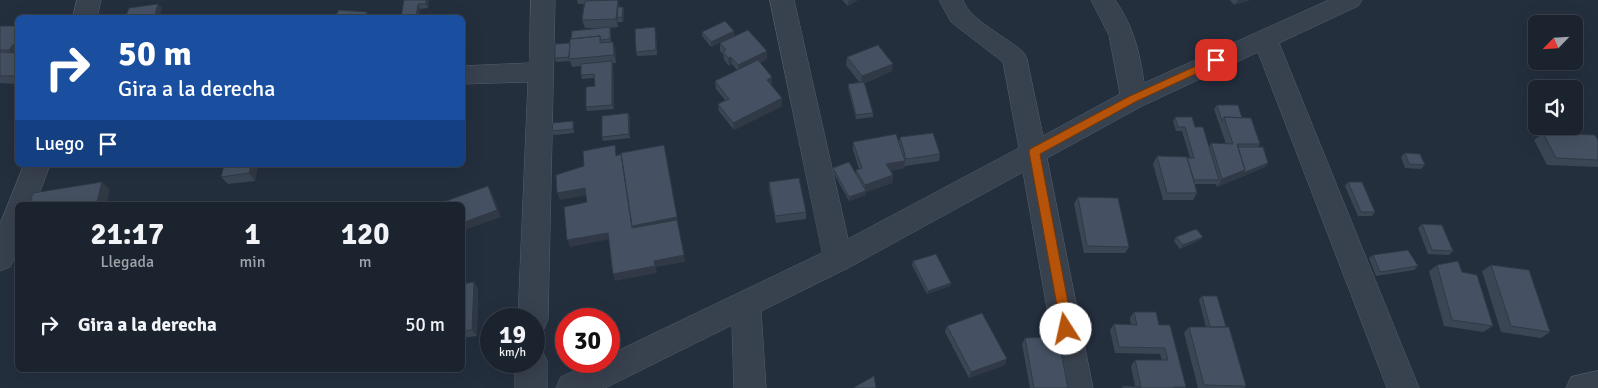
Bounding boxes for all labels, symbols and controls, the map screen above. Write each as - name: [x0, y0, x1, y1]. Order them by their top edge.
- north arrow: [1528, 15, 1582, 70]
- map controls: [1528, 15, 1583, 135]
- text: 50 m: [118, 32, 192, 75]
- icon: right: [35, 35, 100, 100]
- pin: [1195, 39, 1237, 81]
- icon: arrive: [1202, 46, 1230, 74]
- text: Gira a la derecha: [118, 75, 275, 102]
- button: sound: [1528, 80, 1583, 135]
- icon: arrive: [94, 130, 122, 158]
- text: Luego: [35, 132, 84, 156]
- text: 21:17: [90, 216, 164, 253]
- text: 1: [244, 216, 261, 253]
- text: 120: [341, 216, 389, 253]
- text: Llegada: [100, 252, 154, 272]
- text: min: [240, 252, 265, 272]
- text: m: [359, 252, 372, 272]
- position arrow: [1039, 302, 1091, 354]
- speed limit sign: 30: [555, 308, 620, 373]
- icon: right: [35, 311, 63, 339]
- text: Gira a la derecha: [78, 313, 217, 337]
- text: 50 m: [405, 313, 445, 337]
- text: 19: [499, 319, 526, 350]
- text: km/h: [499, 345, 526, 360]

